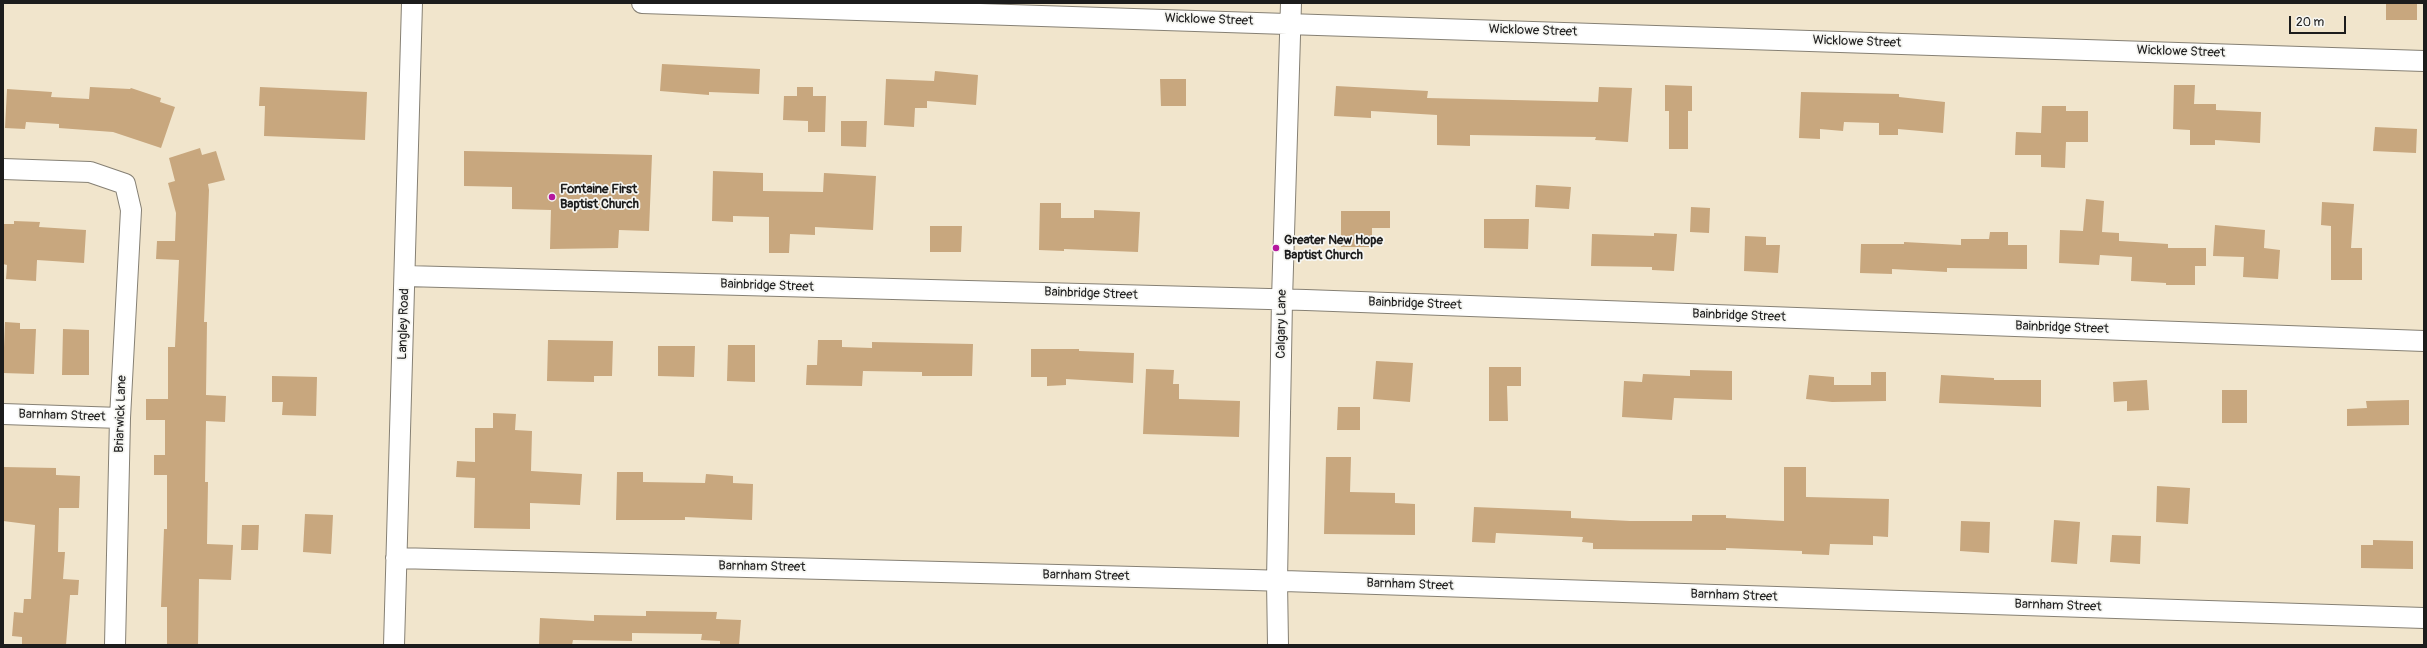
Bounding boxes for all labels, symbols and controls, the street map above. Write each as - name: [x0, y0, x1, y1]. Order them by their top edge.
- scale bar: [2291, 8, 2348, 34]
- street label: Wicklowe Street: [1164, 11, 1254, 29]
- text: 20 m: [2296, 15, 2324, 30]
- street label: Wicklowe Street: [1488, 22, 1578, 40]
- street label: Wicklowe Street: [1812, 33, 1902, 51]
- street label: Wicklowe Street: [2136, 43, 2226, 61]
- place label: Fontaine First Baptist Church: [560, 182, 639, 213]
- marker: Fontaine First Baptist Church: [547, 192, 557, 202]
- place label: Greater New Hope Baptist Church: [1284, 233, 1383, 264]
- marker: Greater New Hope Baptist Church: [1271, 243, 1281, 253]
- street label: Bainbridge Street: [720, 277, 814, 295]
- street label: Bainbridge Street: [1044, 285, 1138, 303]
- street label: Langley Road: [395, 288, 413, 360]
- street label: Calgary Lane: [1274, 289, 1290, 359]
- street label: Bainbridge Street: [1368, 295, 1462, 313]
- street label: Bainbridge Street: [1692, 307, 1786, 325]
- street label: Bainbridge Street: [2015, 319, 2109, 337]
- street label: Briarwick Lane: [112, 375, 130, 453]
- street label: Barnham Street: [18, 407, 106, 425]
- street label: Barnham Street: [718, 558, 806, 576]
- street label: Barnham Street: [1042, 567, 1130, 585]
- street label: Barnham Street: [1366, 576, 1454, 594]
- street label: Barnham Street: [1690, 587, 1778, 605]
- street label: Barnham Street: [2014, 597, 2102, 615]

